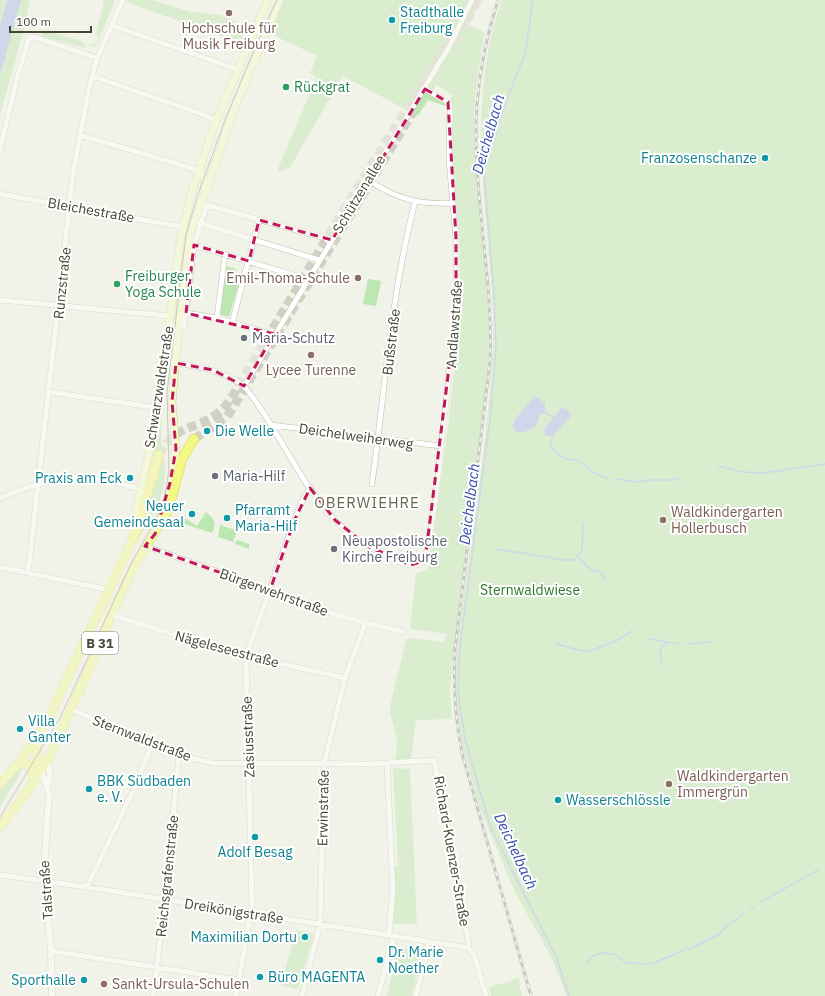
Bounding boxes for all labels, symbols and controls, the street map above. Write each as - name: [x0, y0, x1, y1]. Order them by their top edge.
- place label: Stadthalle Freiburg: [400, 3, 465, 37]
- scale bar: [10, 8, 91, 34]
- marker: Hochschule für Musik Freiburg: [224, 8, 234, 18]
- text: 100 m: [16, 14, 51, 29]
- marker: Stadthalle Freiburg: [387, 15, 397, 25]
- place label: Hochschule für Musik Freiburg: [182, 19, 276, 53]
- place label: Rückgrat: [294, 78, 350, 96]
- marker: Rückgrat: [281, 82, 291, 92]
- water label: Deichelbach: [468, 92, 508, 176]
- place label: Franzosenschanze: [641, 149, 757, 167]
- street label: Schützenallee: [329, 151, 390, 237]
- marker: Franzosenschanze: [760, 153, 770, 163]
- street label: Bleichestraße: [46, 194, 136, 227]
- street label: Runzstraße: [49, 246, 75, 320]
- place label: Freiburger Yoga Schule: [125, 267, 201, 301]
- place label: Emil-Thoma-Schule: [226, 269, 350, 287]
- marker: Emil-Thoma-Schule: [353, 273, 363, 283]
- marker: Freiburger Yoga Schule: [112, 279, 122, 289]
- street label: Andlawstraße: [442, 279, 466, 368]
- street label: Bußstraße: [378, 307, 404, 376]
- street label: Schwarzwaldstraße: [140, 324, 178, 449]
- place label: Maria-Schutz: [252, 329, 335, 347]
- marker: Maria-Schutz: [239, 333, 249, 343]
- marker: Lycee Turenne: [306, 350, 316, 360]
- place label: Lycee Turenne: [266, 361, 357, 379]
- street label: Deichelweiherweg: [298, 419, 415, 453]
- place label: Die Welle: [215, 422, 274, 440]
- marker: Die Welle: [202, 426, 212, 436]
- water label: Deichelbach: [455, 462, 483, 546]
- place label: Maria-Hilf: [223, 467, 286, 485]
- place label: Praxis am Eck: [35, 469, 123, 487]
- marker: Maria-Hilf: [210, 471, 220, 481]
- marker: Praxis am Eck: [125, 473, 135, 483]
- district label: OBERWIEHRE: [314, 493, 420, 512]
- place label: Neuer Gemeindesaal: [94, 497, 184, 531]
- place label: Pfarramt Maria-Hilf: [235, 501, 298, 535]
- place label: Waldkindergarten Hollerbusch: [671, 503, 783, 537]
- marker: Neuer Gemeindesaal: [187, 509, 197, 519]
- marker: Pfarramt Maria-Hilf: [222, 513, 232, 523]
- marker: Waldkindergarten Hollerbusch: [658, 515, 668, 525]
- place label: Neuapostolische Kirche Freiburg: [342, 532, 448, 566]
- marker: Neuapostolische Kirche Freiburg: [329, 544, 339, 554]
- street label: Bürgerwehrstraße: [217, 564, 331, 620]
- park label: Sternwaldwiese: [480, 581, 580, 599]
- street label: Nägeleseestraße: [173, 626, 281, 672]
- road number: B 31: [82, 632, 118, 654]
- street label: Zasiusstraße: [238, 696, 258, 778]
- street label: Sternwaldstraße: [90, 711, 194, 765]
- place label: Villa Ganter: [28, 712, 71, 746]
- marker: Villa Ganter: [15, 724, 25, 734]
- place label: Waldkindergarten Immergrün: [677, 767, 789, 801]
- street label: Erwinstraße: [313, 769, 333, 846]
- place label: BBK Südbaden e. V.: [97, 772, 191, 806]
- street label: Richard-Kuenzer-Straße: [430, 774, 474, 928]
- marker: Waldkindergarten Immergrün: [664, 779, 674, 789]
- marker: BBK Südbaden e. V.: [84, 784, 94, 794]
- place label: Wasserschlössle: [566, 791, 671, 809]
- marker: Wasserschlössle: [553, 795, 563, 805]
- water label: Deichelbach: [490, 810, 542, 892]
- street label: Reichsgrafenstraße: [152, 814, 182, 938]
- marker: Adolf Besag: [250, 832, 260, 842]
- place label: Adolf Besag: [217, 843, 293, 861]
- street label: Talstraße: [35, 860, 57, 920]
- street label: Dreikönigstraße: [183, 894, 285, 928]
- place label: Maximilian Dortu: [191, 928, 297, 946]
- marker: Maximilian Dortu: [300, 932, 310, 942]
- place label: Dr. Marie Noether: [388, 943, 444, 977]
- marker: Dr. Marie Noether: [375, 955, 385, 965]
- place label: Büro MAGENTA: [268, 968, 365, 986]
- place label: Sporthalle: [11, 971, 76, 989]
- marker: Büro MAGENTA: [255, 972, 265, 982]
- marker: Sporthalle: [79, 975, 89, 985]
- place label: Sankt-Ursula-Schulen: [112, 975, 249, 993]
- marker: Sankt-Ursula-Schulen: [99, 979, 109, 989]

